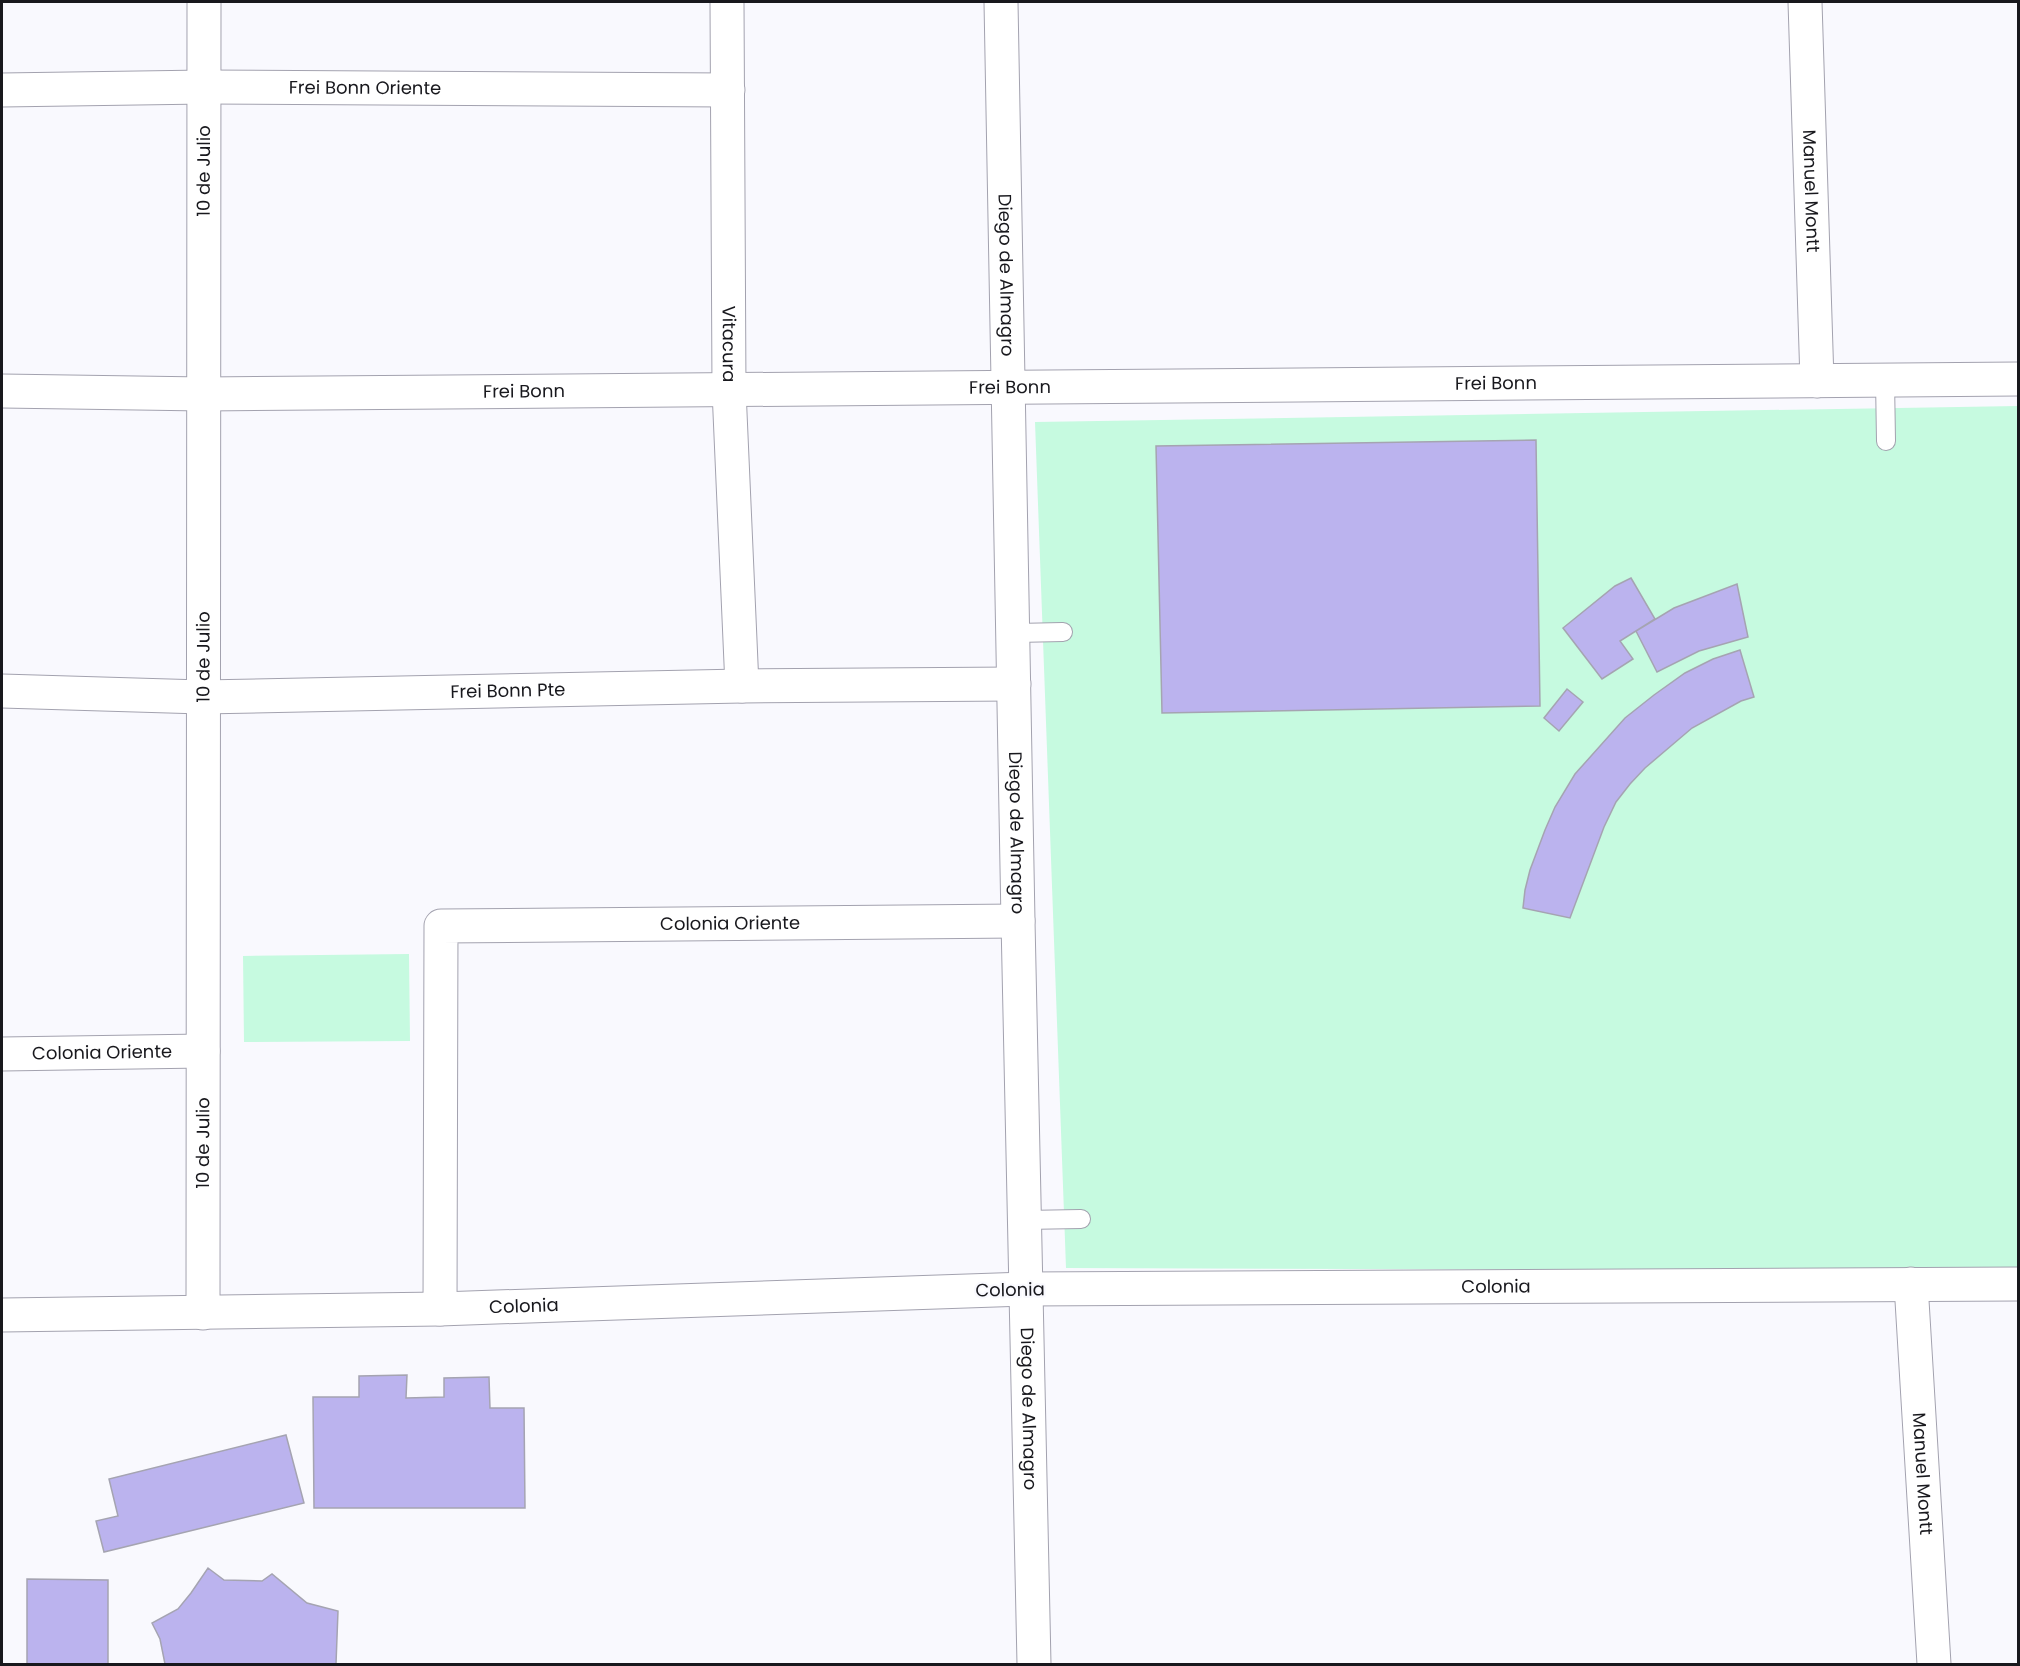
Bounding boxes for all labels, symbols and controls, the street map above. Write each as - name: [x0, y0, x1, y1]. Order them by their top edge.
- street label: Frei Bonn Oriente: [289, 74, 441, 100]
- street label: 10 de Julio: [191, 125, 216, 217]
- street label: Manuel Montt: [1797, 129, 1826, 253]
- street label: Diego de Almagro: [993, 193, 1021, 357]
- street label: Vitacura: [717, 306, 742, 382]
- street label: Frei Bonn: [1455, 370, 1537, 396]
- street label: Frei Bonn: [969, 374, 1051, 400]
- street label: Frei Bonn: [483, 378, 565, 404]
- street label: 10 de Julio: [190, 611, 216, 703]
- street label: Frei Bonn Pte: [450, 677, 566, 704]
- street label: Diego de Almagro: [1003, 751, 1031, 914]
- street label: Colonia Oriente: [660, 910, 800, 936]
- street label: Colonia Oriente: [32, 1038, 172, 1066]
- street label: 10 de Julio: [190, 1097, 215, 1189]
- street label: Colonia: [1461, 1273, 1531, 1299]
- street label: Colonia: [975, 1276, 1045, 1303]
- street label: Colonia: [489, 1292, 559, 1319]
- street label: Diego de Almagro: [1015, 1327, 1043, 1490]
- street label: Manuel Montt: [1907, 1412, 1939, 1536]

